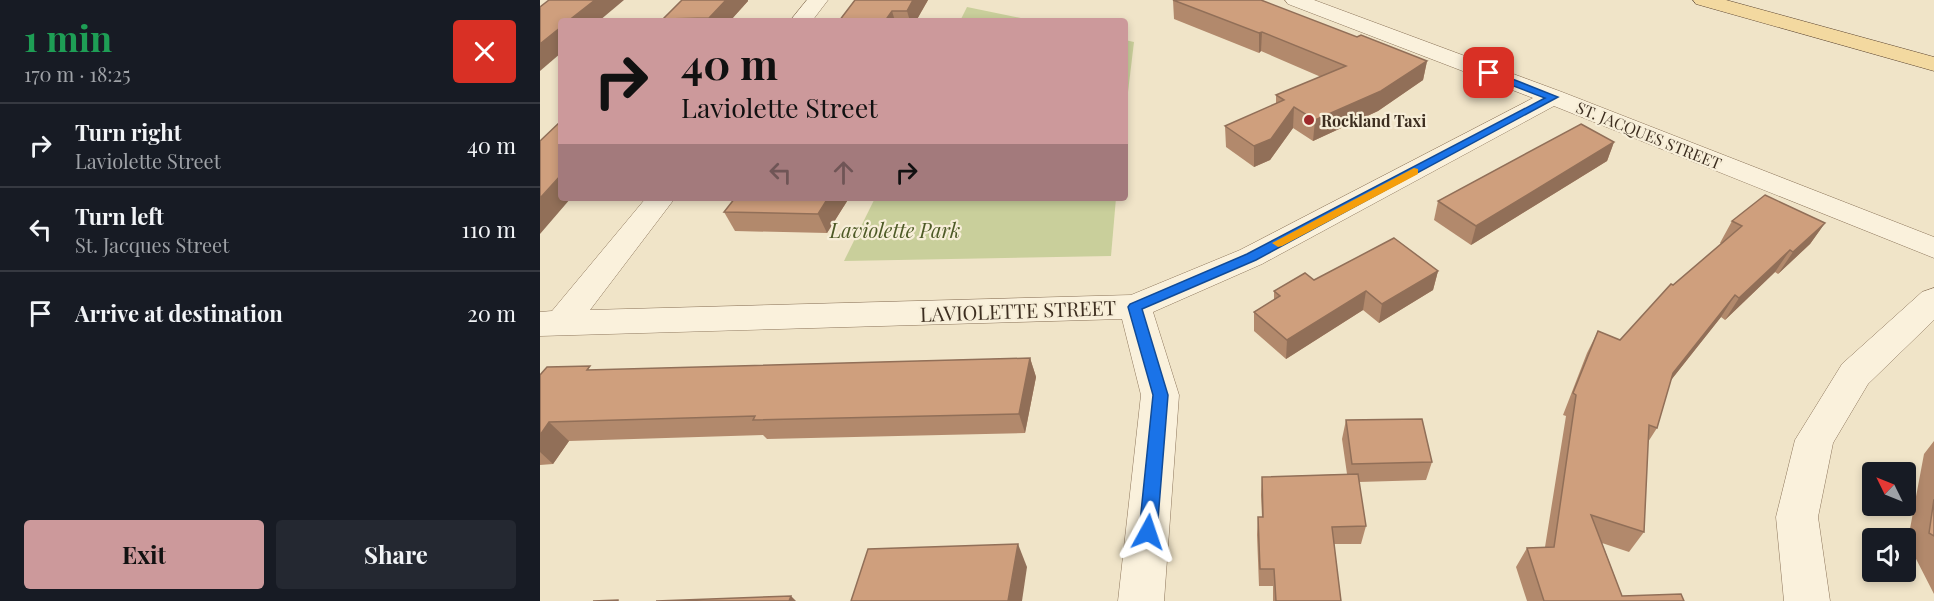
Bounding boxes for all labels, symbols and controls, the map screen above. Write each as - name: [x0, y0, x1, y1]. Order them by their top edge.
- text: 1 min: [24, 13, 112, 61]
- button: close: [453, 20, 516, 83]
- text: 40 m: [681, 35, 778, 91]
- icon: right: [582, 42, 660, 120]
- pin: [1463, 47, 1514, 98]
- icon: arrive: [1472, 56, 1505, 89]
- text: 170 m · 18:25: [24, 60, 131, 87]
- text: Laviolette Street: [681, 89, 878, 125]
- street label: ST. JACQUES STREET: [1573, 96, 1725, 174]
- place label: Rockland Taxi: [1321, 110, 1426, 131]
- marker: Rockland Taxi: [1302, 113, 1316, 127]
- text: Turn right: [75, 117, 181, 147]
- icon: right: [24, 129, 57, 162]
- text: 40 m: [467, 130, 516, 160]
- text: Laviolette Street: [75, 147, 221, 174]
- icon: left: [764, 156, 797, 189]
- icon: ahead: [827, 156, 860, 189]
- icon: right: [890, 156, 923, 189]
- text: Turn left: [75, 201, 164, 231]
- icon: left: [24, 213, 57, 246]
- text: 110 m: [462, 214, 516, 244]
- park label: Laviolette Park: [829, 216, 960, 243]
- text: St. Jacques Street: [75, 231, 229, 258]
- street label: LAVIOLETTE STREET: [920, 293, 1116, 327]
- icon: arrive: [24, 297, 57, 330]
- text: Arrive at destination: [75, 298, 283, 328]
- text: 20 m: [467, 298, 516, 328]
- north arrow: [1862, 462, 1916, 516]
- map controls: [1862, 462, 1916, 582]
- position arrow: [1116, 500, 1180, 564]
- button: Exit: [24, 520, 264, 589]
- button: Share: [276, 520, 516, 589]
- button: sound: [1862, 528, 1916, 582]

